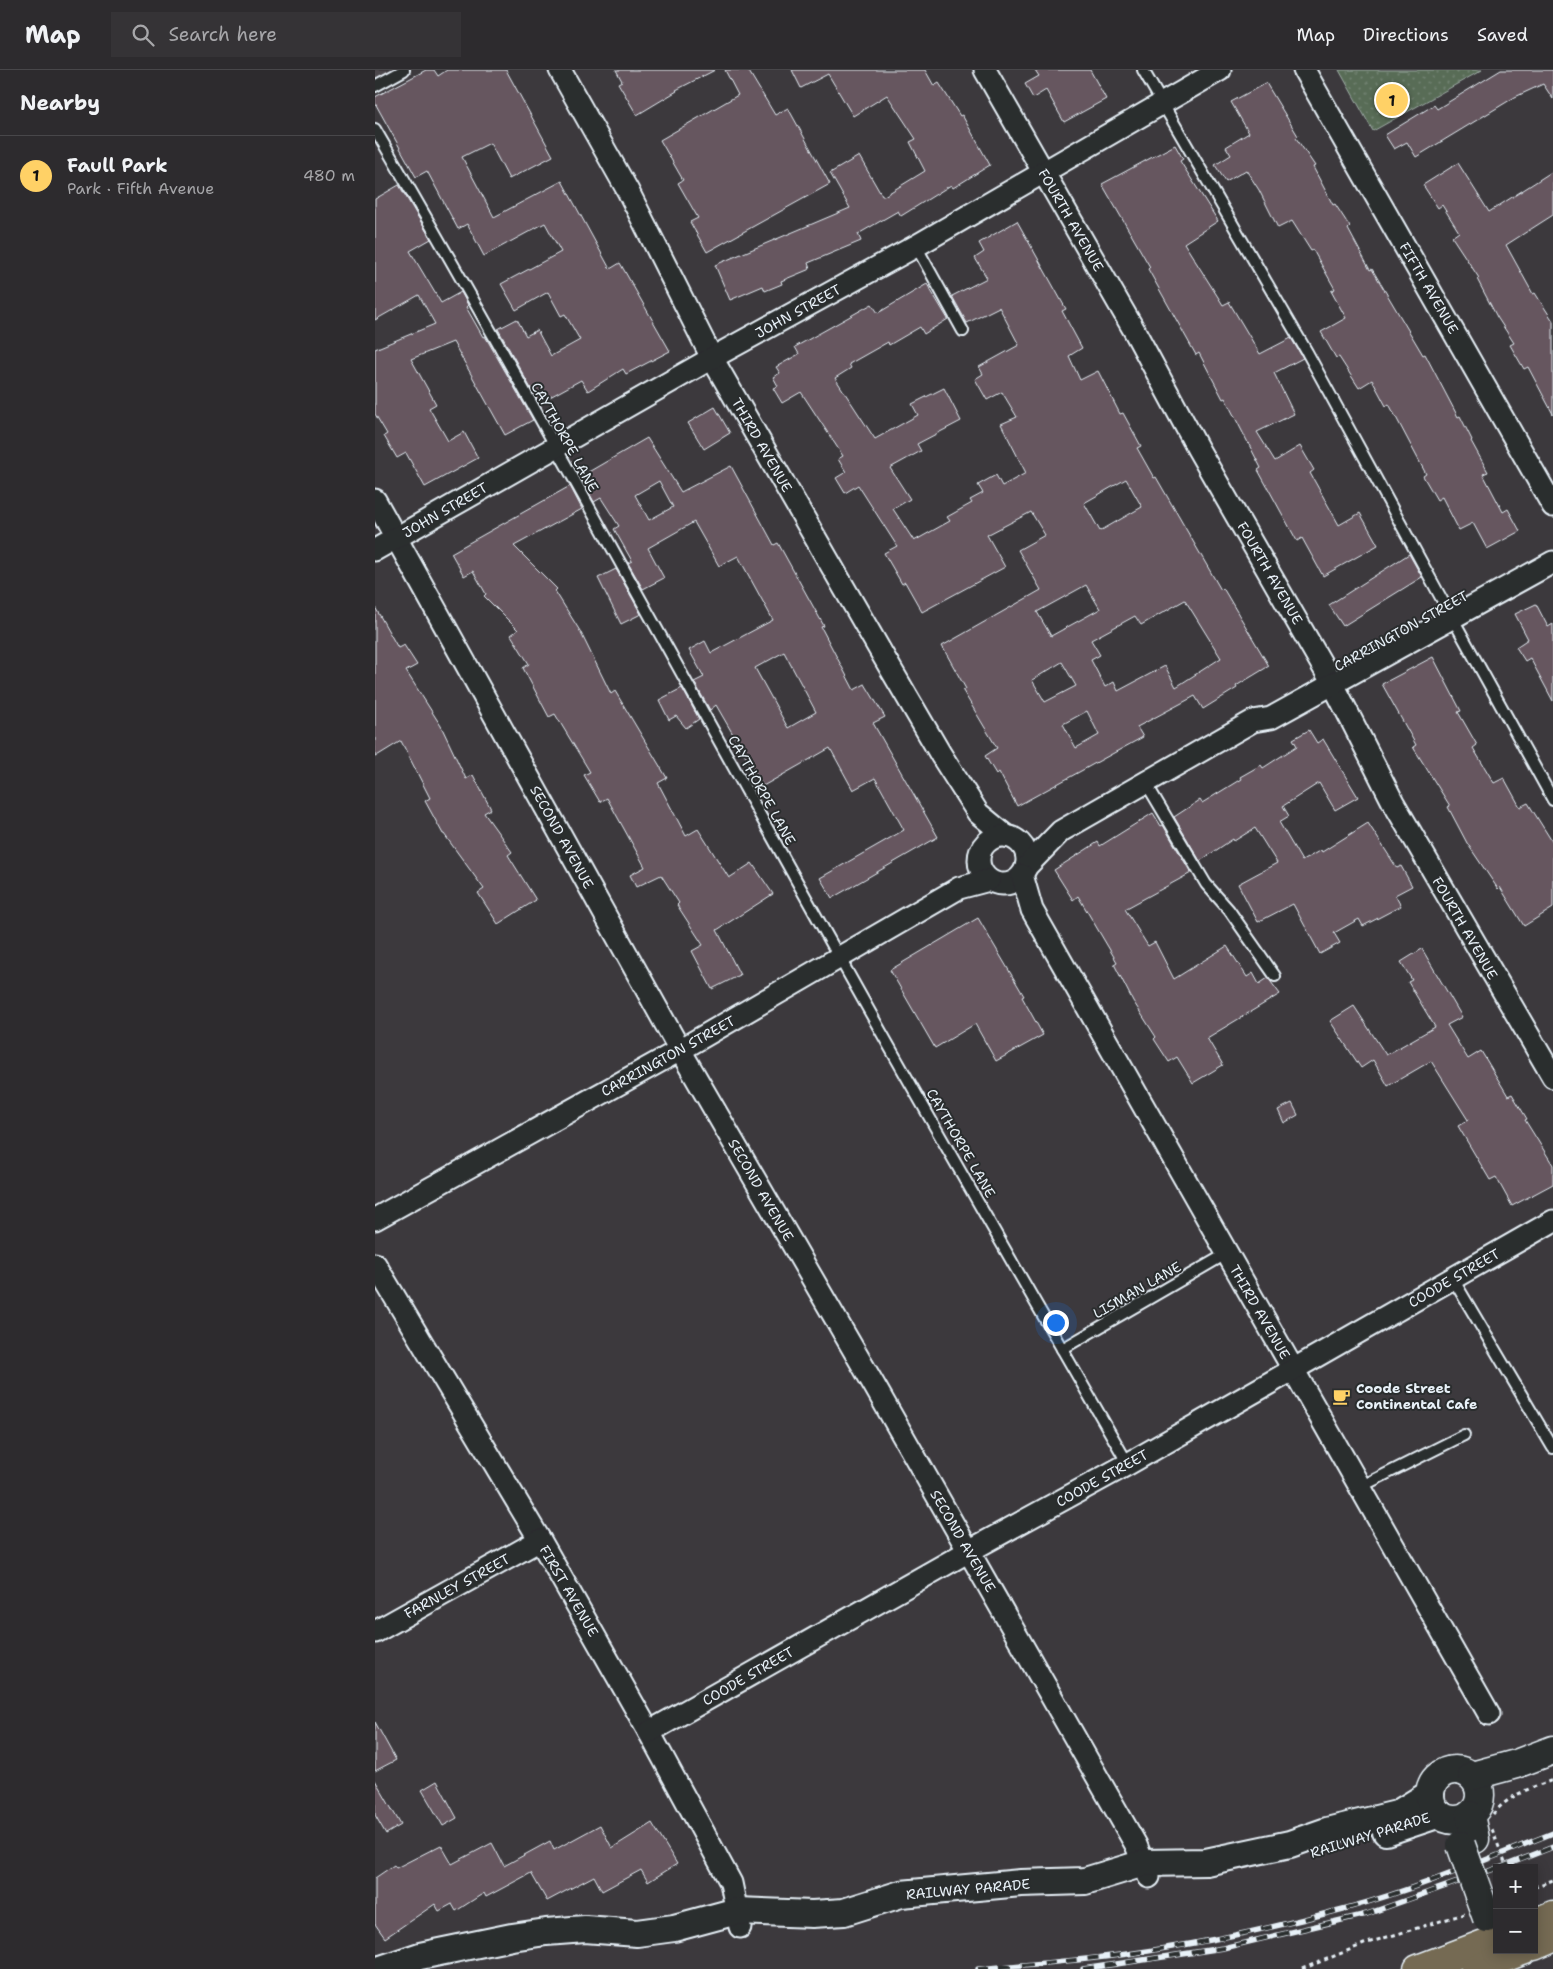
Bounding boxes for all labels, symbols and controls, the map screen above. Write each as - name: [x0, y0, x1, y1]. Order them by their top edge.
- search box: [111, 12, 461, 57]
- text: Map: [25, 19, 81, 51]
- icon: search: [129, 21, 157, 49]
- text: Search here: [169, 22, 277, 47]
- text: Map: [1297, 23, 1335, 47]
- text: Directions: [1363, 23, 1449, 47]
- text: Saved: [1477, 23, 1528, 47]
- pin: 1: [1376, 81, 1408, 119]
- text: Nearby: [20, 89, 100, 117]
- text: Faull Park: [67, 153, 168, 178]
- text: 1: [32, 165, 40, 186]
- text: 480 m: [303, 165, 355, 186]
- street label: FOURTH AVENUE: [1034, 165, 1108, 275]
- text: Park · Fifth Avenue: [67, 178, 214, 199]
- street label: FIFTH AVENUE: [1396, 239, 1463, 337]
- street label: JOHN STREET: [752, 280, 844, 342]
- street label: CAYTHORPE LANE: [527, 379, 603, 495]
- street label: THIRD AVENUE: [728, 395, 796, 496]
- street label: JOHN STREET: [399, 478, 491, 542]
- street label: FOURTH AVENUE: [1233, 518, 1307, 628]
- street label: CARRINGTON STREET: [1331, 586, 1472, 675]
- street label: CAYTHORPE LANE: [724, 732, 800, 848]
- street label: SECOND AVENUE: [526, 782, 598, 892]
- street label: FOURTH AVENUE: [1428, 873, 1502, 983]
- street label: CARRINGTON STREET: [598, 1011, 739, 1100]
- street label: CAYTHORPE LANE: [922, 1085, 1000, 1201]
- street label: SECOND AVENUE: [724, 1136, 798, 1245]
- street label: COODE STREET: [1405, 1244, 1503, 1311]
- street label: LISMAN LANE: [1090, 1257, 1184, 1322]
- street label: THIRD AVENUE: [1226, 1262, 1294, 1363]
- your location: [1043, 1310, 1069, 1336]
- place label: Coode Street Continental Cafe: [1356, 1379, 1478, 1413]
- cafe icon: Coode Street Continental Cafe: [1332, 1386, 1352, 1406]
- street label: COODE STREET: [1053, 1445, 1152, 1511]
- street label: SECOND AVENUE: [926, 1487, 1000, 1596]
- street label: FIRST AVENUE: [536, 1542, 603, 1640]
- street label: FARNLEY STREET: [401, 1549, 513, 1622]
- street label: COODE STREET: [699, 1642, 797, 1709]
- street label: RAILWAY PARADE: [1308, 1808, 1432, 1862]
- map controls: [1493, 1864, 1538, 1954]
- button: +: [1493, 1864, 1538, 1909]
- street label: RAILWAY PARADE: [905, 1875, 1031, 1903]
- button: −: [1493, 1909, 1538, 1954]

